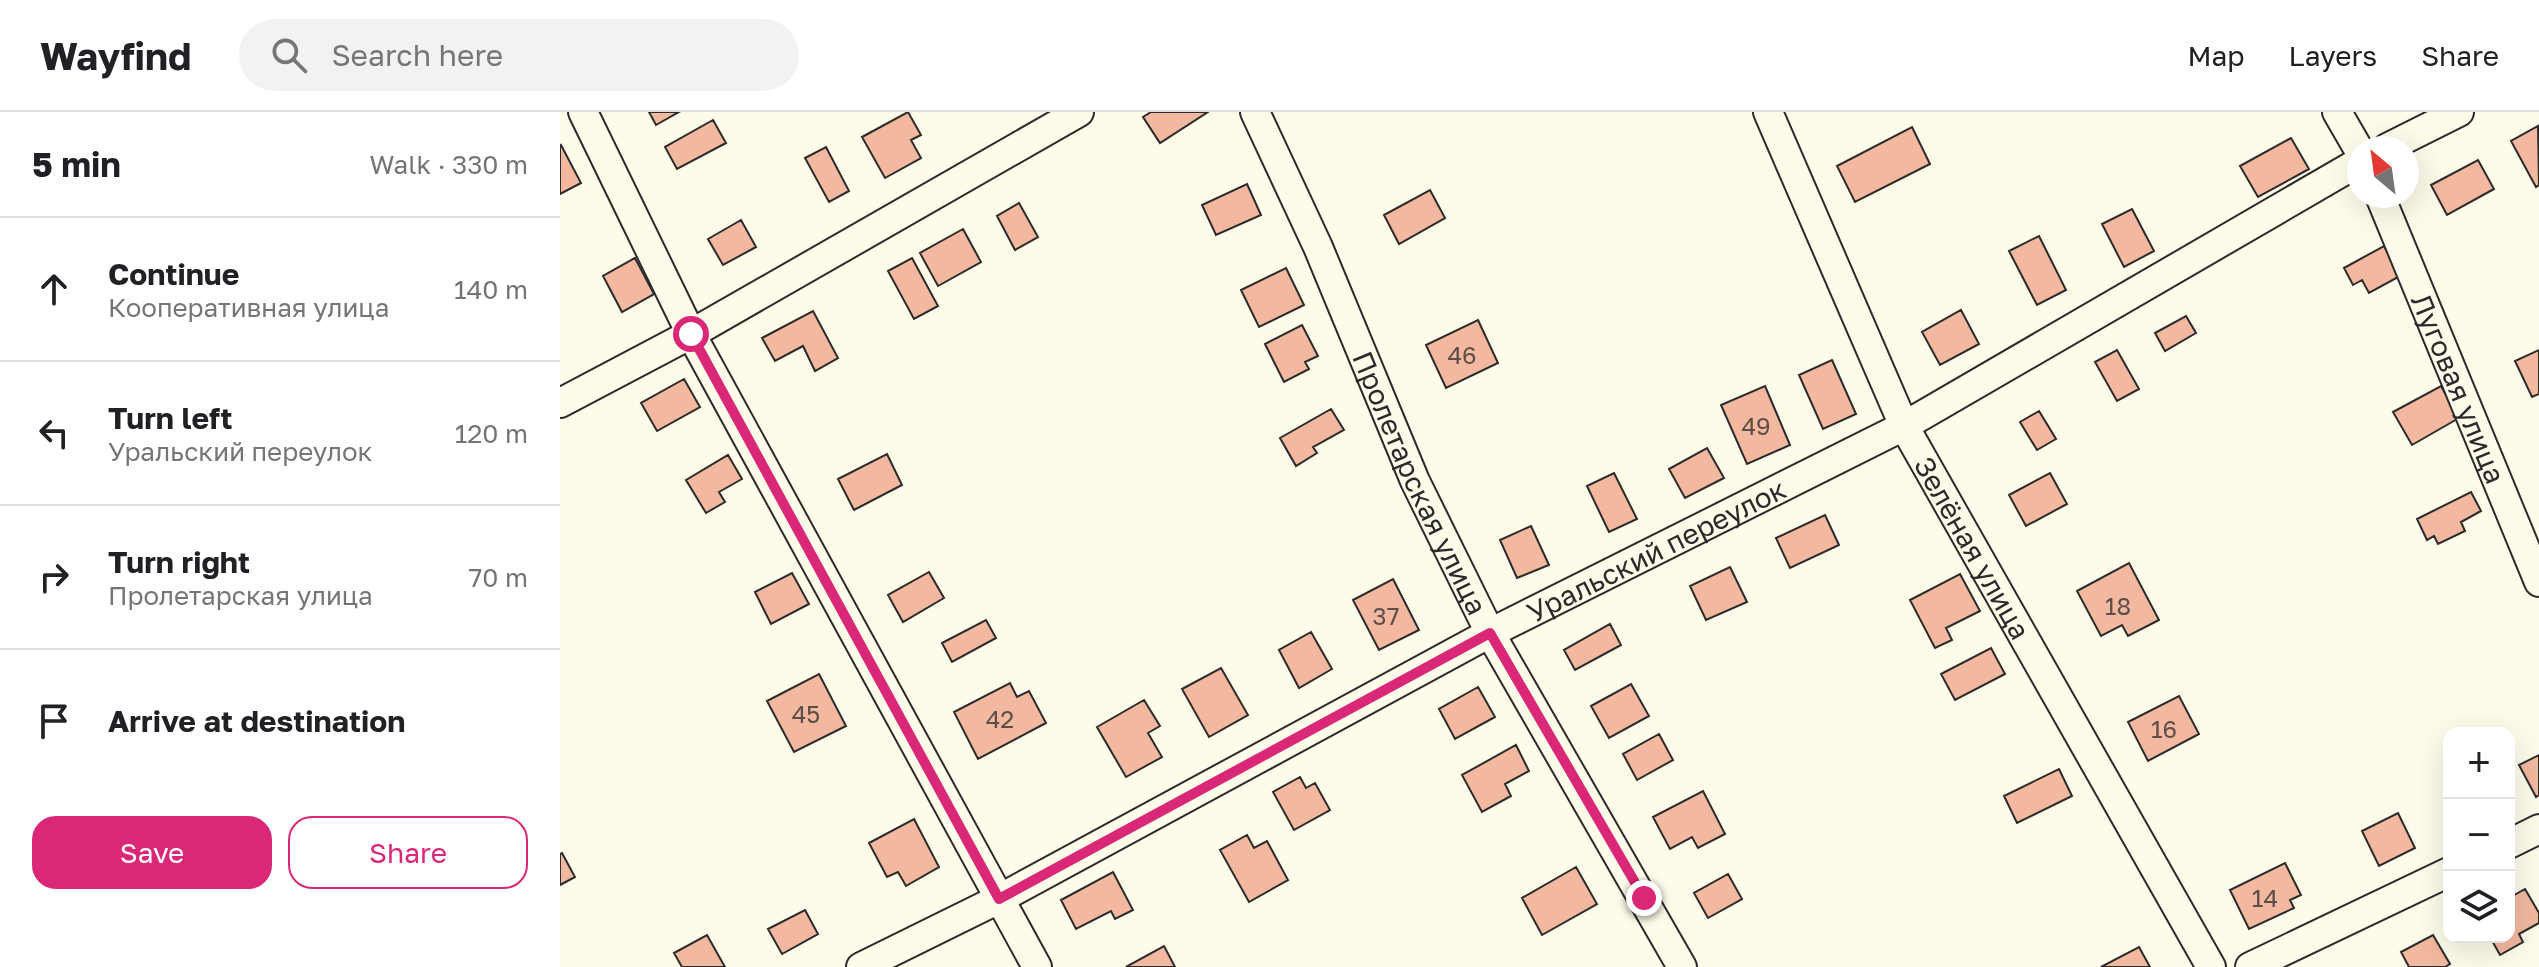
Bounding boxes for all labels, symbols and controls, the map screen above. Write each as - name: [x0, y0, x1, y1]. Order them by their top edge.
- search box: [239, 19, 799, 91]
- text: Wayfind: [40, 33, 191, 78]
- icon: search: [267, 33, 311, 77]
- text: Search here: [331, 37, 503, 73]
- text: Map: [2187, 39, 2245, 72]
- text: Layers: [2289, 39, 2377, 72]
- text: Share: [2421, 39, 2499, 72]
- north arrow: [2347, 136, 2419, 208]
- text: 5 min: [32, 144, 121, 184]
- text: Walk · 330 m: [370, 149, 528, 180]
- text: Continue: [108, 256, 239, 292]
- icon: ahead: [32, 267, 76, 311]
- text: 140 m: [454, 274, 528, 305]
- street label: Луговая улица: [2406, 289, 2513, 488]
- text: Кооперативная улица: [108, 292, 389, 323]
- route start: [673, 316, 709, 352]
- house number: 46: [1447, 340, 1477, 369]
- street label: Пролетарская улица: [1347, 346, 1495, 620]
- text: Turn left: [108, 400, 233, 436]
- icon: left: [32, 411, 76, 455]
- house number: 49: [1741, 411, 1771, 440]
- text: 120 m: [455, 418, 528, 449]
- text: Уральский переулок: [108, 436, 373, 467]
- street label: Зелёная улица: [1908, 451, 2038, 645]
- street label: Уральский переулок: [1521, 471, 1791, 628]
- text: Turn right: [108, 544, 250, 580]
- icon: right: [32, 555, 76, 599]
- text: 70 m: [469, 562, 528, 593]
- text: Пролетарская улица: [108, 580, 373, 611]
- house number: 18: [2105, 591, 2131, 620]
- house number: 37: [1373, 601, 1399, 630]
- icon: arrive: [32, 699, 76, 743]
- house number: 45: [792, 699, 820, 728]
- text: Arrive at destination: [108, 703, 405, 739]
- house number: 42: [986, 704, 1014, 733]
- house number: 16: [2151, 714, 2177, 743]
- map controls: [2443, 727, 2515, 943]
- button: +: [2443, 727, 2515, 799]
- button: −: [2443, 799, 2515, 871]
- button: Save: [32, 816, 272, 889]
- button: Share: [288, 816, 528, 889]
- button: layers: [2443, 871, 2515, 943]
- route end: [1626, 880, 1662, 916]
- house number: 14: [2252, 883, 2278, 912]

